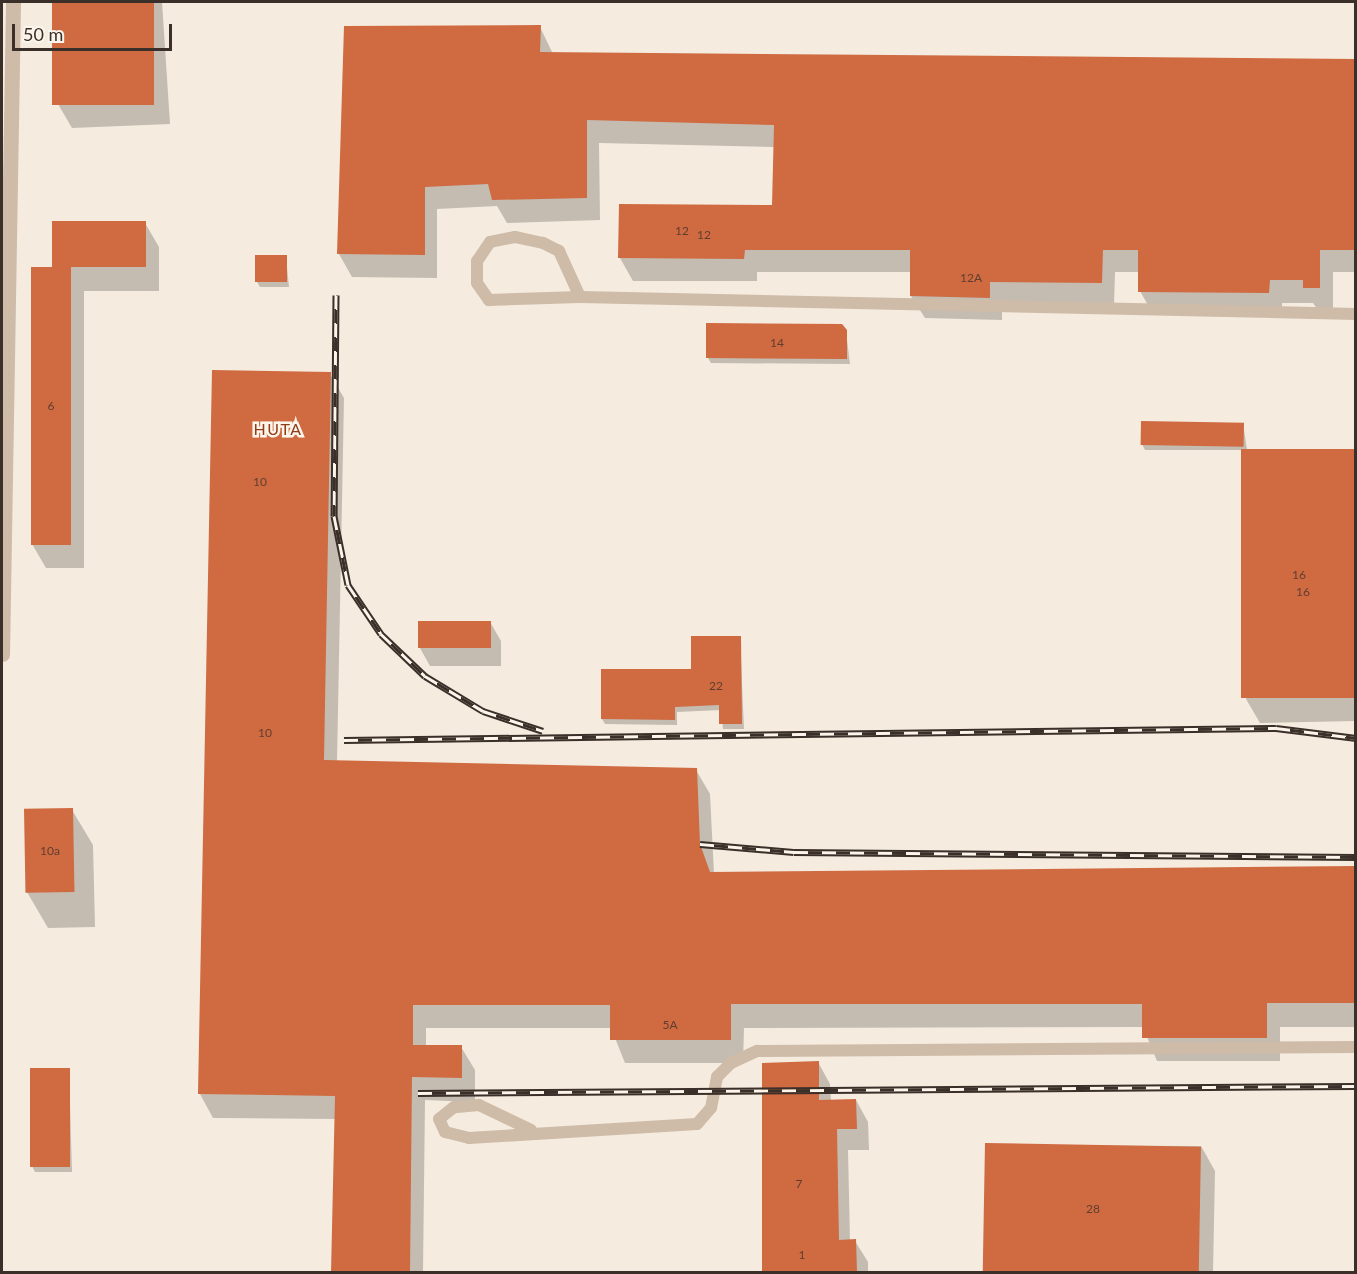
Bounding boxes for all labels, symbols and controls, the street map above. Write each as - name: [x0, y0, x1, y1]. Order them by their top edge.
- scale bar: [15, 12, 176, 50]
- text: 50 m: [23, 23, 63, 45]
- house number: 12: [675, 224, 689, 238]
- house number: 12: [697, 228, 711, 242]
- house number: 12A: [960, 271, 982, 285]
- house number: 14: [770, 336, 784, 350]
- house number: 6: [48, 399, 54, 413]
- district label: HUTA: [253, 419, 303, 439]
- house number: 10: [253, 475, 267, 489]
- house number: 16: [1292, 568, 1306, 582]
- house number: 16: [1296, 585, 1310, 599]
- house number: 22: [709, 679, 723, 693]
- house number: 10: [258, 726, 272, 740]
- house number: 10a: [40, 844, 60, 858]
- house number: 5A: [662, 1018, 678, 1032]
- house number: 7: [796, 1177, 802, 1191]
- house number: 28: [1086, 1202, 1100, 1216]
- house number: 1: [799, 1248, 805, 1262]

